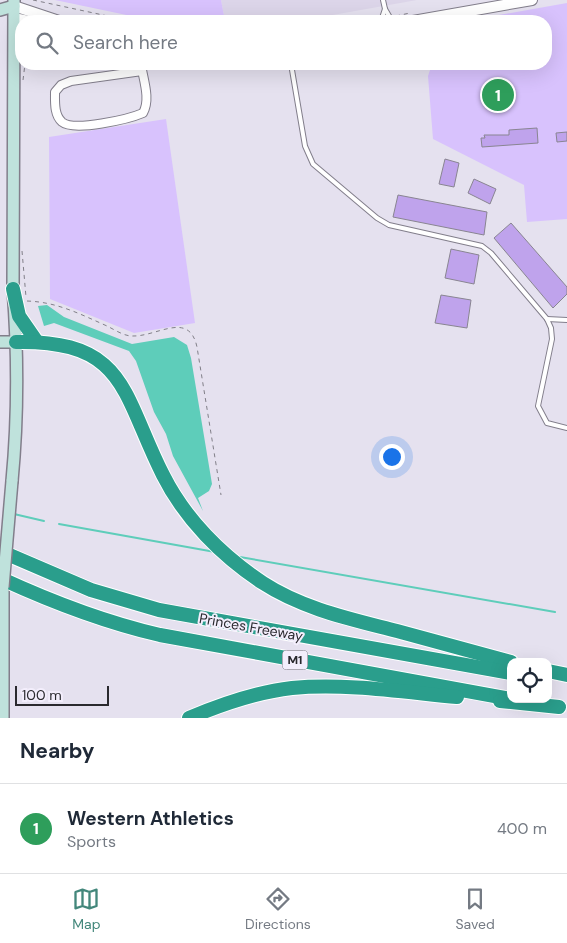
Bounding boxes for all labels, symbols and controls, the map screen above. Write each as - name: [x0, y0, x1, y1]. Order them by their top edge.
- search box: [15, 15, 552, 70]
- icon: search: [33, 29, 61, 57]
- text: Search here: [73, 30, 178, 55]
- pin: 1: [482, 76, 514, 114]
- your location: [379, 444, 405, 470]
- street label: Princes Freeway: [198, 609, 305, 645]
- road number: M1: [282, 650, 308, 670]
- map controls: [507, 658, 552, 703]
- button: locate: [507, 658, 552, 703]
- scale bar: [15, 683, 109, 706]
- text: 100 m: [22, 686, 62, 704]
- text: Nearby: [20, 737, 94, 765]
- text: Western Athletics: [67, 806, 234, 831]
- text: 1: [33, 818, 39, 839]
- text: 400 m: [497, 818, 547, 839]
- text: Sports: [67, 831, 116, 852]
- tab: Map: [72, 885, 100, 933]
- tab: Directions: [245, 885, 311, 933]
- tab: Saved: [455, 885, 495, 933]

